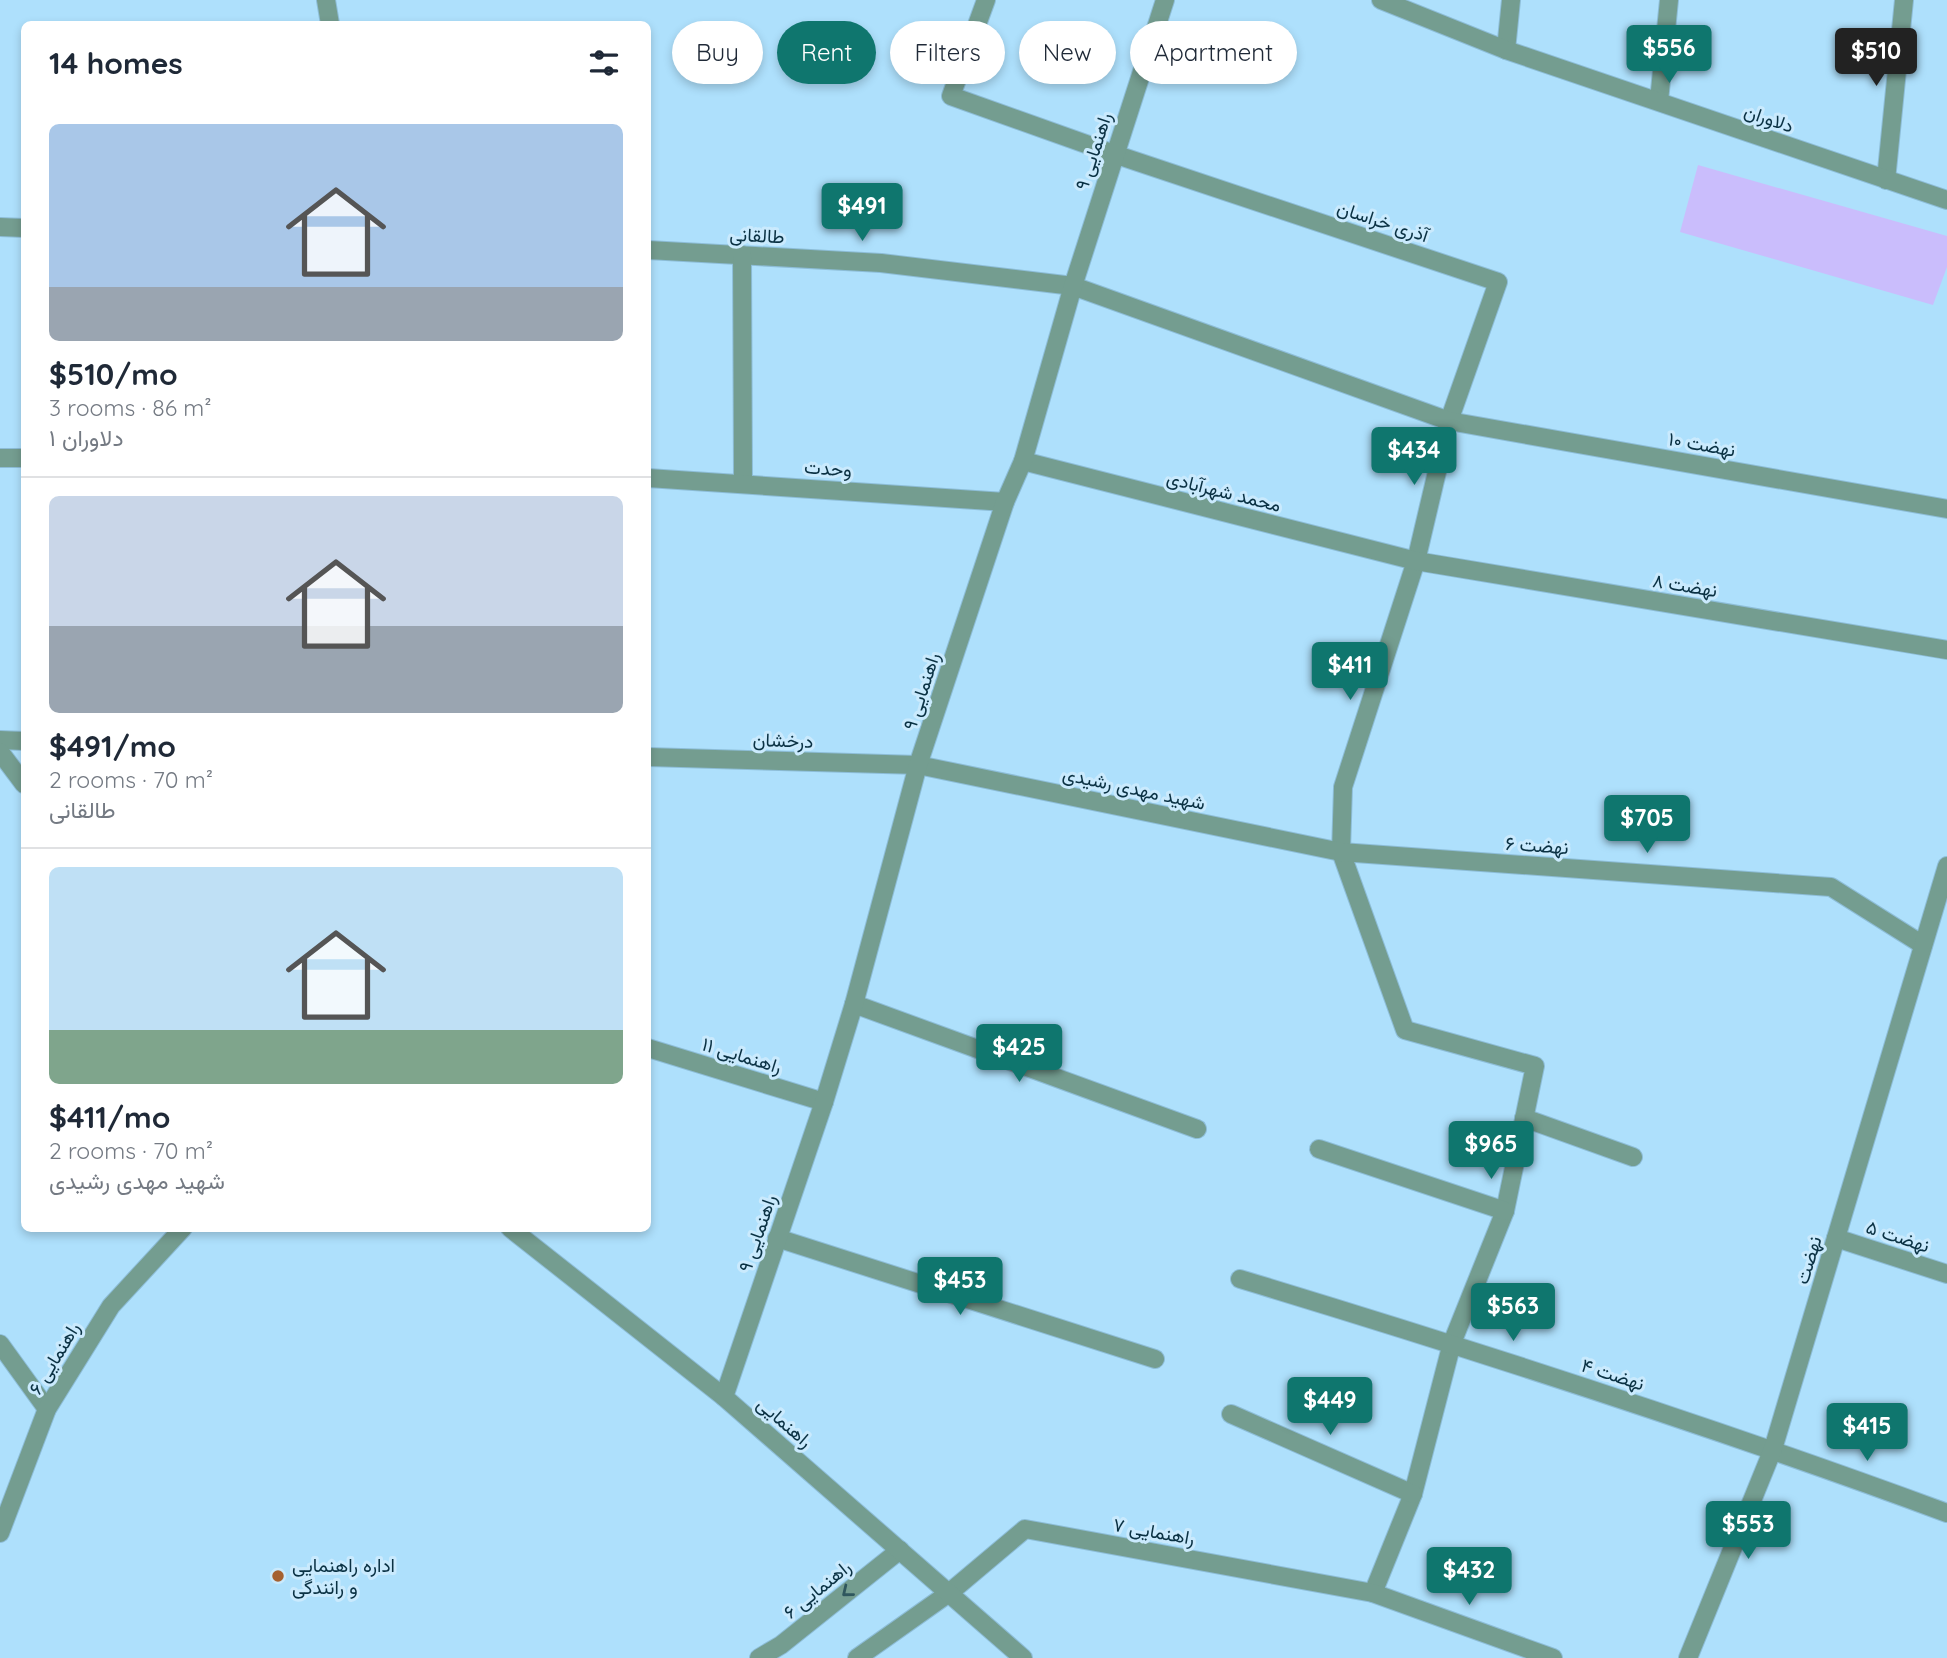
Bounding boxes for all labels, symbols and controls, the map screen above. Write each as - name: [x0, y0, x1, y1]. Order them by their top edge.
- chip: Buy: [672, 21, 763, 84]
- chip: Rent: [777, 21, 876, 84]
- chip: Filters: [890, 21, 1005, 84]
- chip: New: [1019, 21, 1116, 84]
- chip: Apartment: [1130, 21, 1297, 84]
- pin: $556: [1628, 25, 1710, 85]
- pin: $510: [1835, 28, 1917, 88]
- text: $556: [1643, 33, 1695, 62]
- text: $510: [1851, 36, 1901, 65]
- text: 14 homes: [49, 44, 183, 82]
- icon: filters: [585, 44, 623, 82]
- street label: دلاوران: [1741, 98, 1797, 138]
- street label: راهنمایی ۹: [1069, 109, 1117, 193]
- icon: home: [273, 169, 399, 295]
- pin: $491: [821, 184, 903, 243]
- text: $491: [838, 191, 886, 220]
- street label: آذری خراسان: [1334, 195, 1433, 248]
- street label: طالقانی: [729, 222, 785, 248]
- text: $510/mo: [49, 355, 178, 393]
- text: 3 rooms · 86 m²: [49, 393, 212, 422]
- text: دلاوران ۱: [49, 423, 123, 452]
- street label: نهضت ۱۰: [1667, 426, 1737, 462]
- pin: $434: [1373, 428, 1455, 487]
- text: $434: [1387, 435, 1441, 464]
- street label: وحدت: [803, 454, 853, 482]
- street label: محمد شهرآبادی: [1164, 465, 1284, 517]
- icon: home: [273, 541, 399, 667]
- street label: نهضت ۸: [1651, 568, 1719, 602]
- pin: $411: [1309, 642, 1391, 702]
- street label: راهنمایی ۹: [897, 649, 945, 733]
- text: $411: [1328, 650, 1372, 679]
- text: $491/mo: [49, 727, 176, 765]
- street label: درخشان: [752, 727, 814, 753]
- street label: شهید مهدی رشیدی: [1060, 761, 1208, 815]
- text: 2 rooms · 70 m²: [49, 765, 213, 794]
- text: طالقانی: [49, 795, 116, 824]
- pin: $705: [1606, 796, 1688, 855]
- text: $705: [1620, 803, 1674, 832]
- street label: نهضت ۶: [1505, 831, 1569, 859]
- icon: home: [273, 912, 399, 1038]
- pin: $425: [978, 1024, 1060, 1084]
- street label: راهنمایی ۱۱: [699, 1032, 785, 1078]
- text: $425: [992, 1032, 1046, 1061]
- text: $411/mo: [49, 1098, 170, 1136]
- pin: $965: [1450, 1122, 1532, 1181]
- text: $965: [1465, 1129, 1517, 1158]
- text: 2 rooms · 70 m²: [49, 1136, 213, 1165]
- text: شهید مهدی رشیدی: [49, 1166, 225, 1195]
- street label: راهنمایی ۹: [733, 1191, 781, 1275]
- street label: نهضت ۵: [1863, 1215, 1933, 1257]
- street label: نهضت: [1789, 1233, 1827, 1287]
- pin: $453: [919, 1258, 1001, 1317]
- text: $453: [934, 1265, 986, 1294]
- pin: $563: [1472, 1284, 1554, 1343]
- text: $563: [1487, 1291, 1539, 1320]
- street label: راهنمایی ۶: [23, 1317, 85, 1399]
- street label: نهضت ۴: [1578, 1353, 1648, 1395]
- pin: $449: [1289, 1378, 1371, 1437]
- text: $449: [1303, 1385, 1357, 1414]
- street label: راهنمایی: [752, 1391, 818, 1453]
- pin: $415: [1826, 1404, 1908, 1463]
- text: $415: [1843, 1411, 1891, 1440]
- pin: $553: [1707, 1502, 1789, 1561]
- text: $553: [1722, 1509, 1774, 1538]
- street label: راهنمایی ۷: [1111, 1512, 1197, 1550]
- pin: $432: [1428, 1548, 1510, 1607]
- place label: اداره راهنمایی و رانندگی: [292, 1553, 395, 1599]
- street label: راهنمایی ۶: [778, 1554, 856, 1624]
- text: $432: [1443, 1555, 1495, 1584]
- marker: اداره راهنمایی و رانندگی: [270, 1568, 286, 1584]
- one-way arrow: [842, 1584, 854, 1597]

